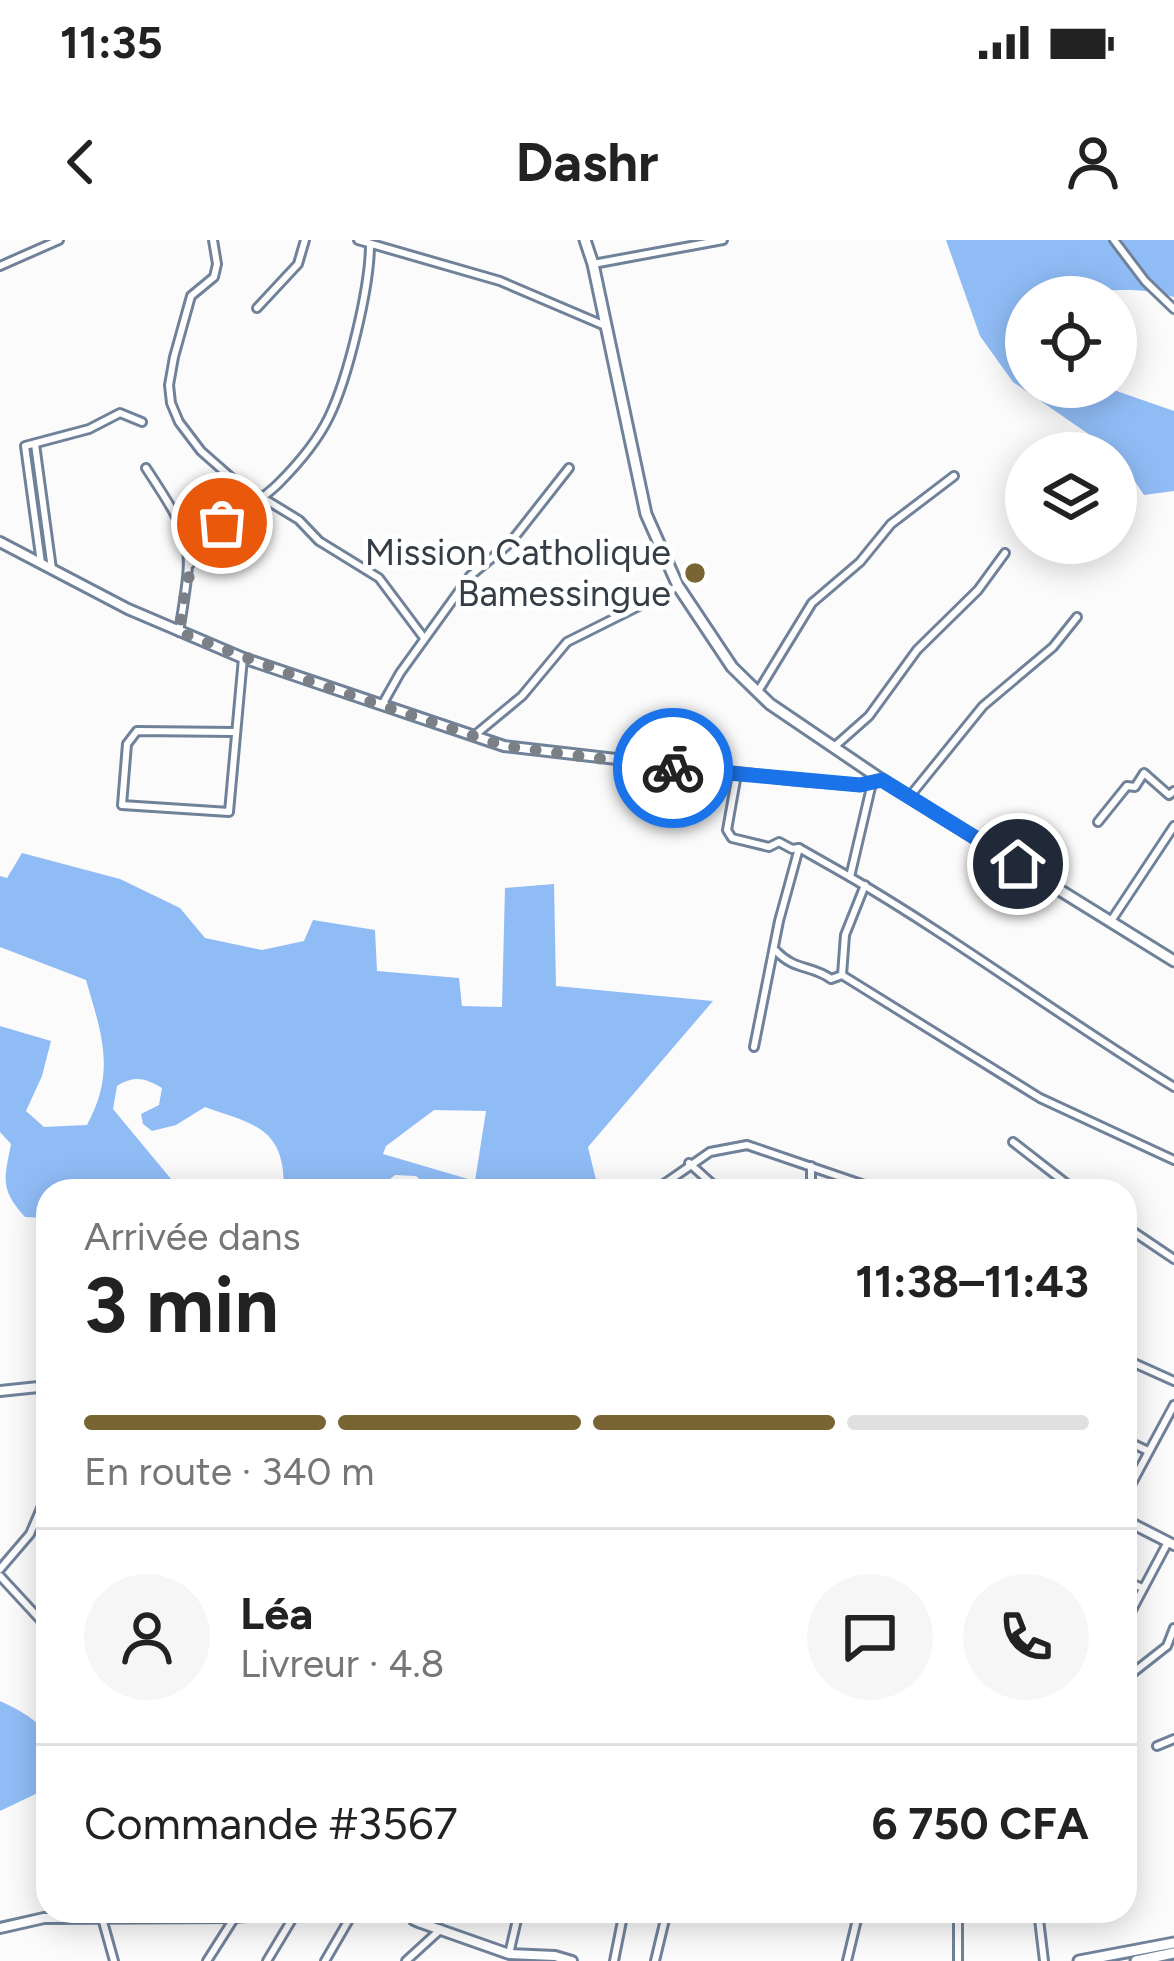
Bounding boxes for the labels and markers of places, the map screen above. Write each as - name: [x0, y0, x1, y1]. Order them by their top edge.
- pin: [171, 472, 273, 574]
- place label: Mission Catholique Bamessingue: [365, 531, 671, 615]
- marker: Mission Catholique Bamessingue: [682, 560, 708, 586]
- pin: [967, 813, 1069, 915]

